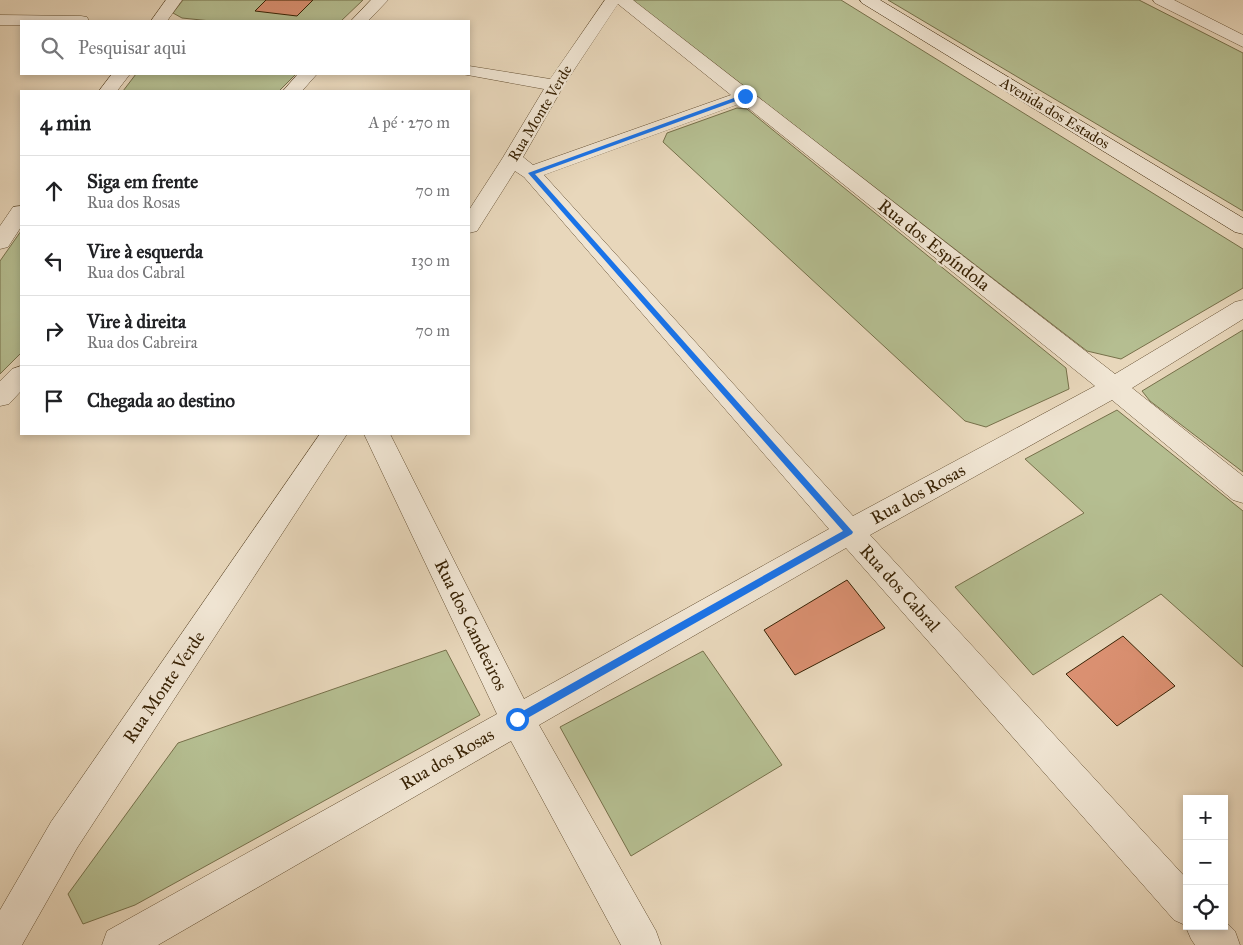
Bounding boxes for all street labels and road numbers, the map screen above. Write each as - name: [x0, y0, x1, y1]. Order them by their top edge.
- street label: Rua Monte Verde: [504, 62, 576, 164]
- street label: Avenida dos Estados: [996, 73, 1113, 153]
- street label: Rua dos Espíndola: [874, 194, 995, 296]
- street label: Rua dos Rosas: [867, 459, 969, 529]
- street label: Rua dos Cabral: [855, 540, 945, 636]
- street label: Rua dos Candeeiros: [430, 556, 512, 694]
- street label: Rua Monte Verde: [118, 627, 210, 747]
- street label: Rua dos Rosas: [396, 723, 498, 795]

